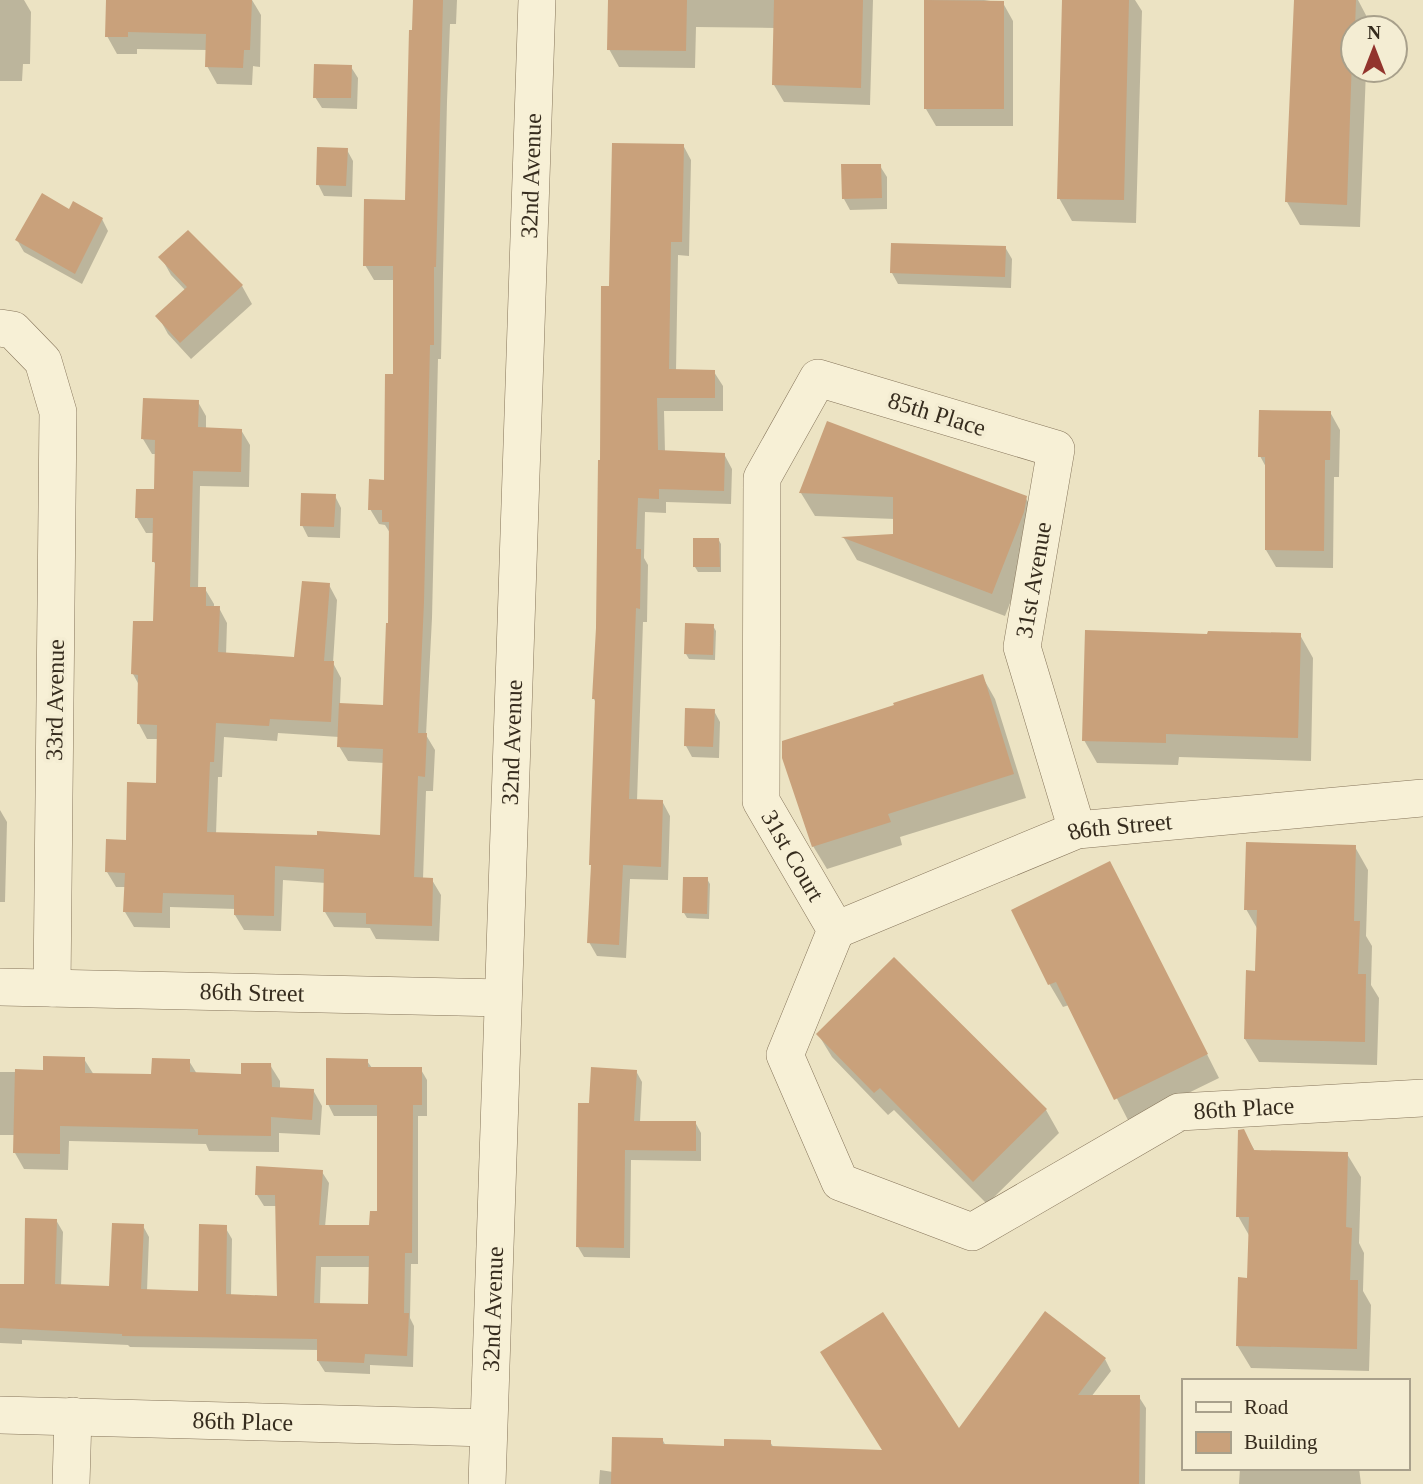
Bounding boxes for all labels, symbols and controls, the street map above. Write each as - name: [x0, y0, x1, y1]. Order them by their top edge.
- north arrow: [1339, 14, 1409, 84]
- text: N: [1367, 22, 1381, 43]
- street label: 32nd Avenue: [516, 113, 546, 239]
- street label: 85th Place: [885, 387, 989, 441]
- street label: 31st Avenue: [1011, 520, 1056, 640]
- street label: 33rd Avenue: [41, 639, 69, 761]
- street label: 32nd Avenue: [497, 679, 527, 806]
- street label: 31st Court: [756, 805, 829, 906]
- street label: 86th Street: [1063, 808, 1174, 846]
- street label: 86th Street: [199, 978, 305, 1007]
- street label: 86th Place: [1193, 1092, 1295, 1124]
- street label: 32nd Avenue: [478, 1246, 508, 1372]
- legend: [1182, 1379, 1409, 1470]
- text: Road: [1244, 1395, 1289, 1419]
- street label: 86th Place: [192, 1407, 294, 1436]
- text: Building: [1244, 1430, 1318, 1454]

